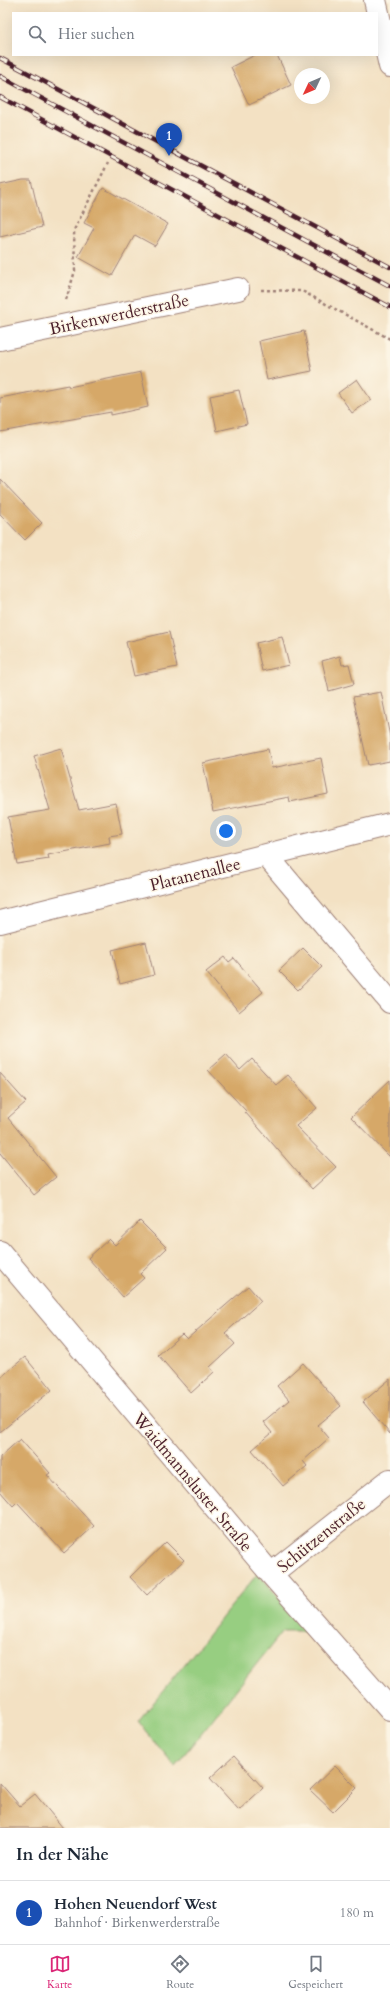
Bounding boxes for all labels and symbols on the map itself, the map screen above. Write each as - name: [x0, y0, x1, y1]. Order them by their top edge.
- north arrow: [294, 68, 330, 104]
- pin: 1: [156, 123, 182, 156]
- street label: Birkenwerderstraße: [47, 288, 191, 340]
- your location: [216, 821, 236, 841]
- street label: Platanenallee: [147, 852, 243, 897]
- street label: Waidmannsluster Straße: [127, 1407, 258, 1557]
- street label: Schützenstraße: [272, 1493, 370, 1578]

